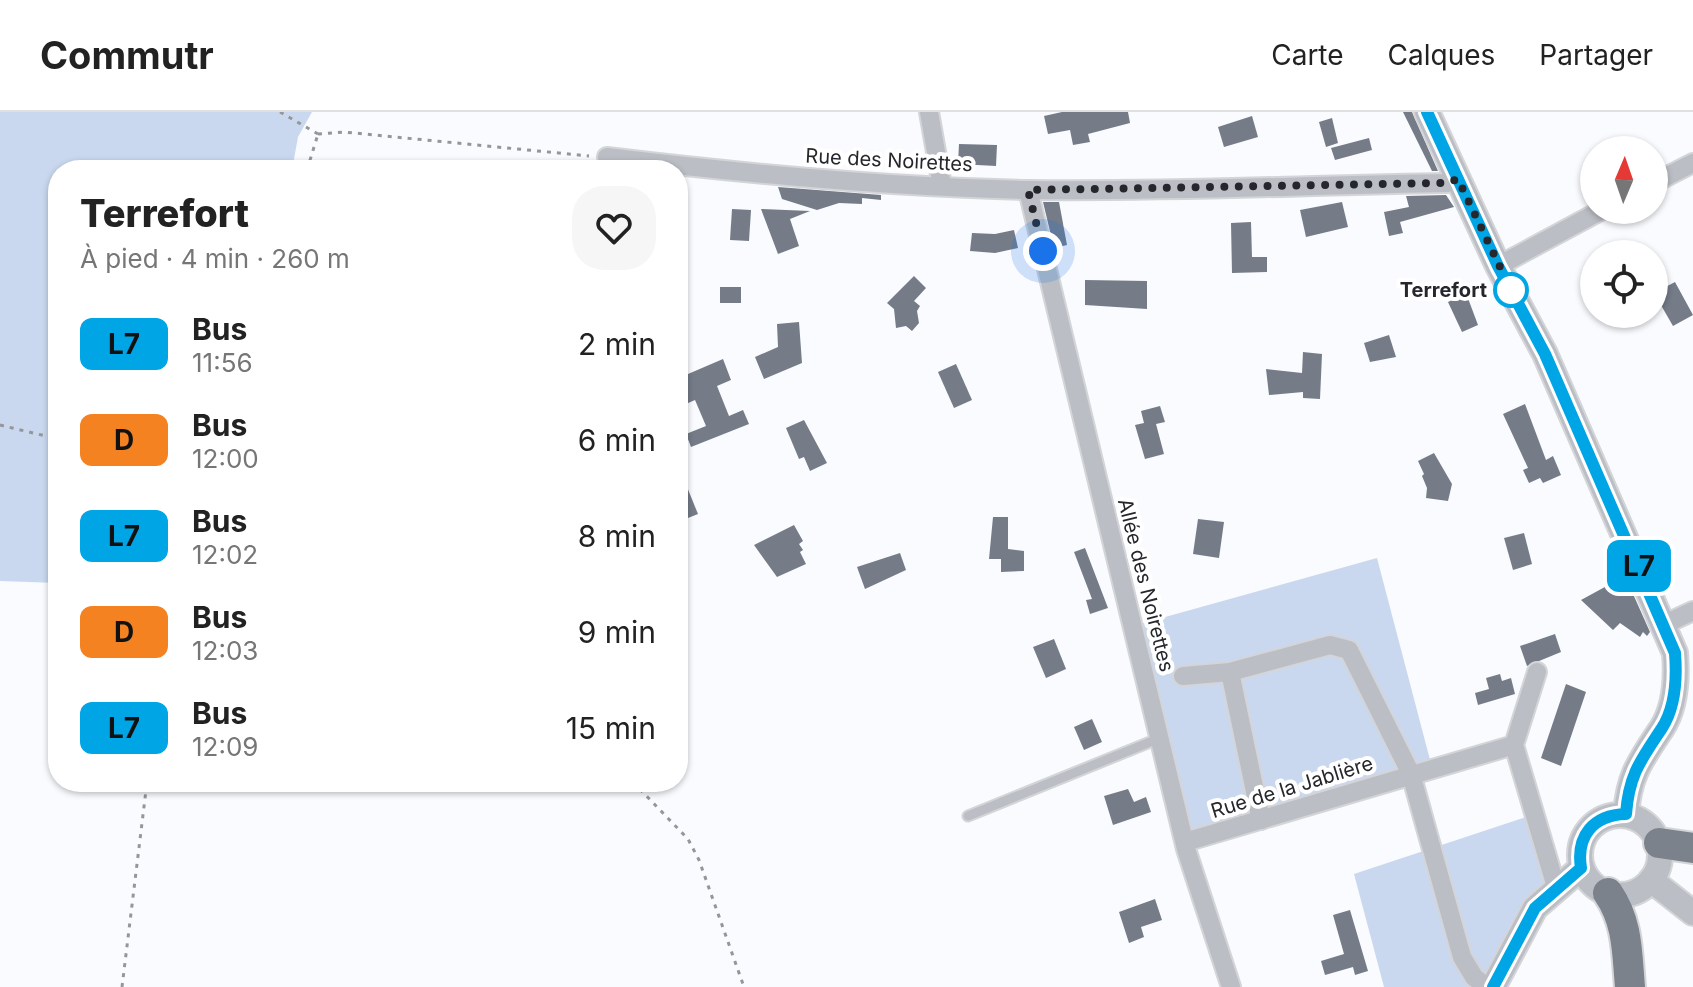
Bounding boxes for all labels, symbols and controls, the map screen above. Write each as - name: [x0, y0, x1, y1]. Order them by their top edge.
- text: Commutr: [40, 32, 214, 78]
- text: Carte: [1271, 38, 1344, 72]
- text: Calques: [1388, 38, 1495, 72]
- text: Partager: [1539, 38, 1653, 72]
- north arrow: [1580, 136, 1668, 224]
- map controls: [1580, 136, 1668, 328]
- street label: Rue des Noirettes: [805, 144, 973, 176]
- button: heart: [572, 186, 656, 270]
- text: Terrefort: [80, 190, 249, 236]
- your location: [1023, 231, 1063, 271]
- button: locate: [1580, 240, 1668, 328]
- text: À pied · 4 min · 260 m: [80, 243, 350, 274]
- marker: Terrefort: [1494, 273, 1528, 307]
- place label: Terrefort: [1400, 278, 1487, 302]
- text: Bus: [192, 311, 247, 347]
- text: 2 min: [578, 326, 656, 362]
- text: L7: [108, 327, 140, 361]
- text: 11:56: [192, 347, 253, 378]
- text: Bus: [192, 407, 247, 443]
- text: 6 min: [578, 422, 656, 458]
- text: D: [114, 423, 134, 457]
- text: 12:00: [192, 443, 259, 474]
- street label: Allée des Noirettes: [1113, 496, 1179, 674]
- text: Bus: [192, 503, 247, 539]
- text: 8 min: [578, 518, 656, 554]
- text: L7: [108, 519, 140, 553]
- text: 12:02: [192, 539, 258, 570]
- line badge: L7: [1603, 540, 1675, 592]
- text: L7: [1623, 549, 1655, 583]
- text: Bus: [192, 599, 247, 635]
- text: 9 min: [578, 614, 656, 650]
- text: D: [114, 615, 134, 649]
- text: 12:03: [192, 635, 258, 666]
- text: Bus: [192, 695, 247, 731]
- text: 15 min: [566, 710, 656, 746]
- text: L7: [108, 711, 140, 745]
- text: 12:09: [192, 731, 258, 762]
- street label: Rue de la Jablière: [1208, 751, 1376, 823]

